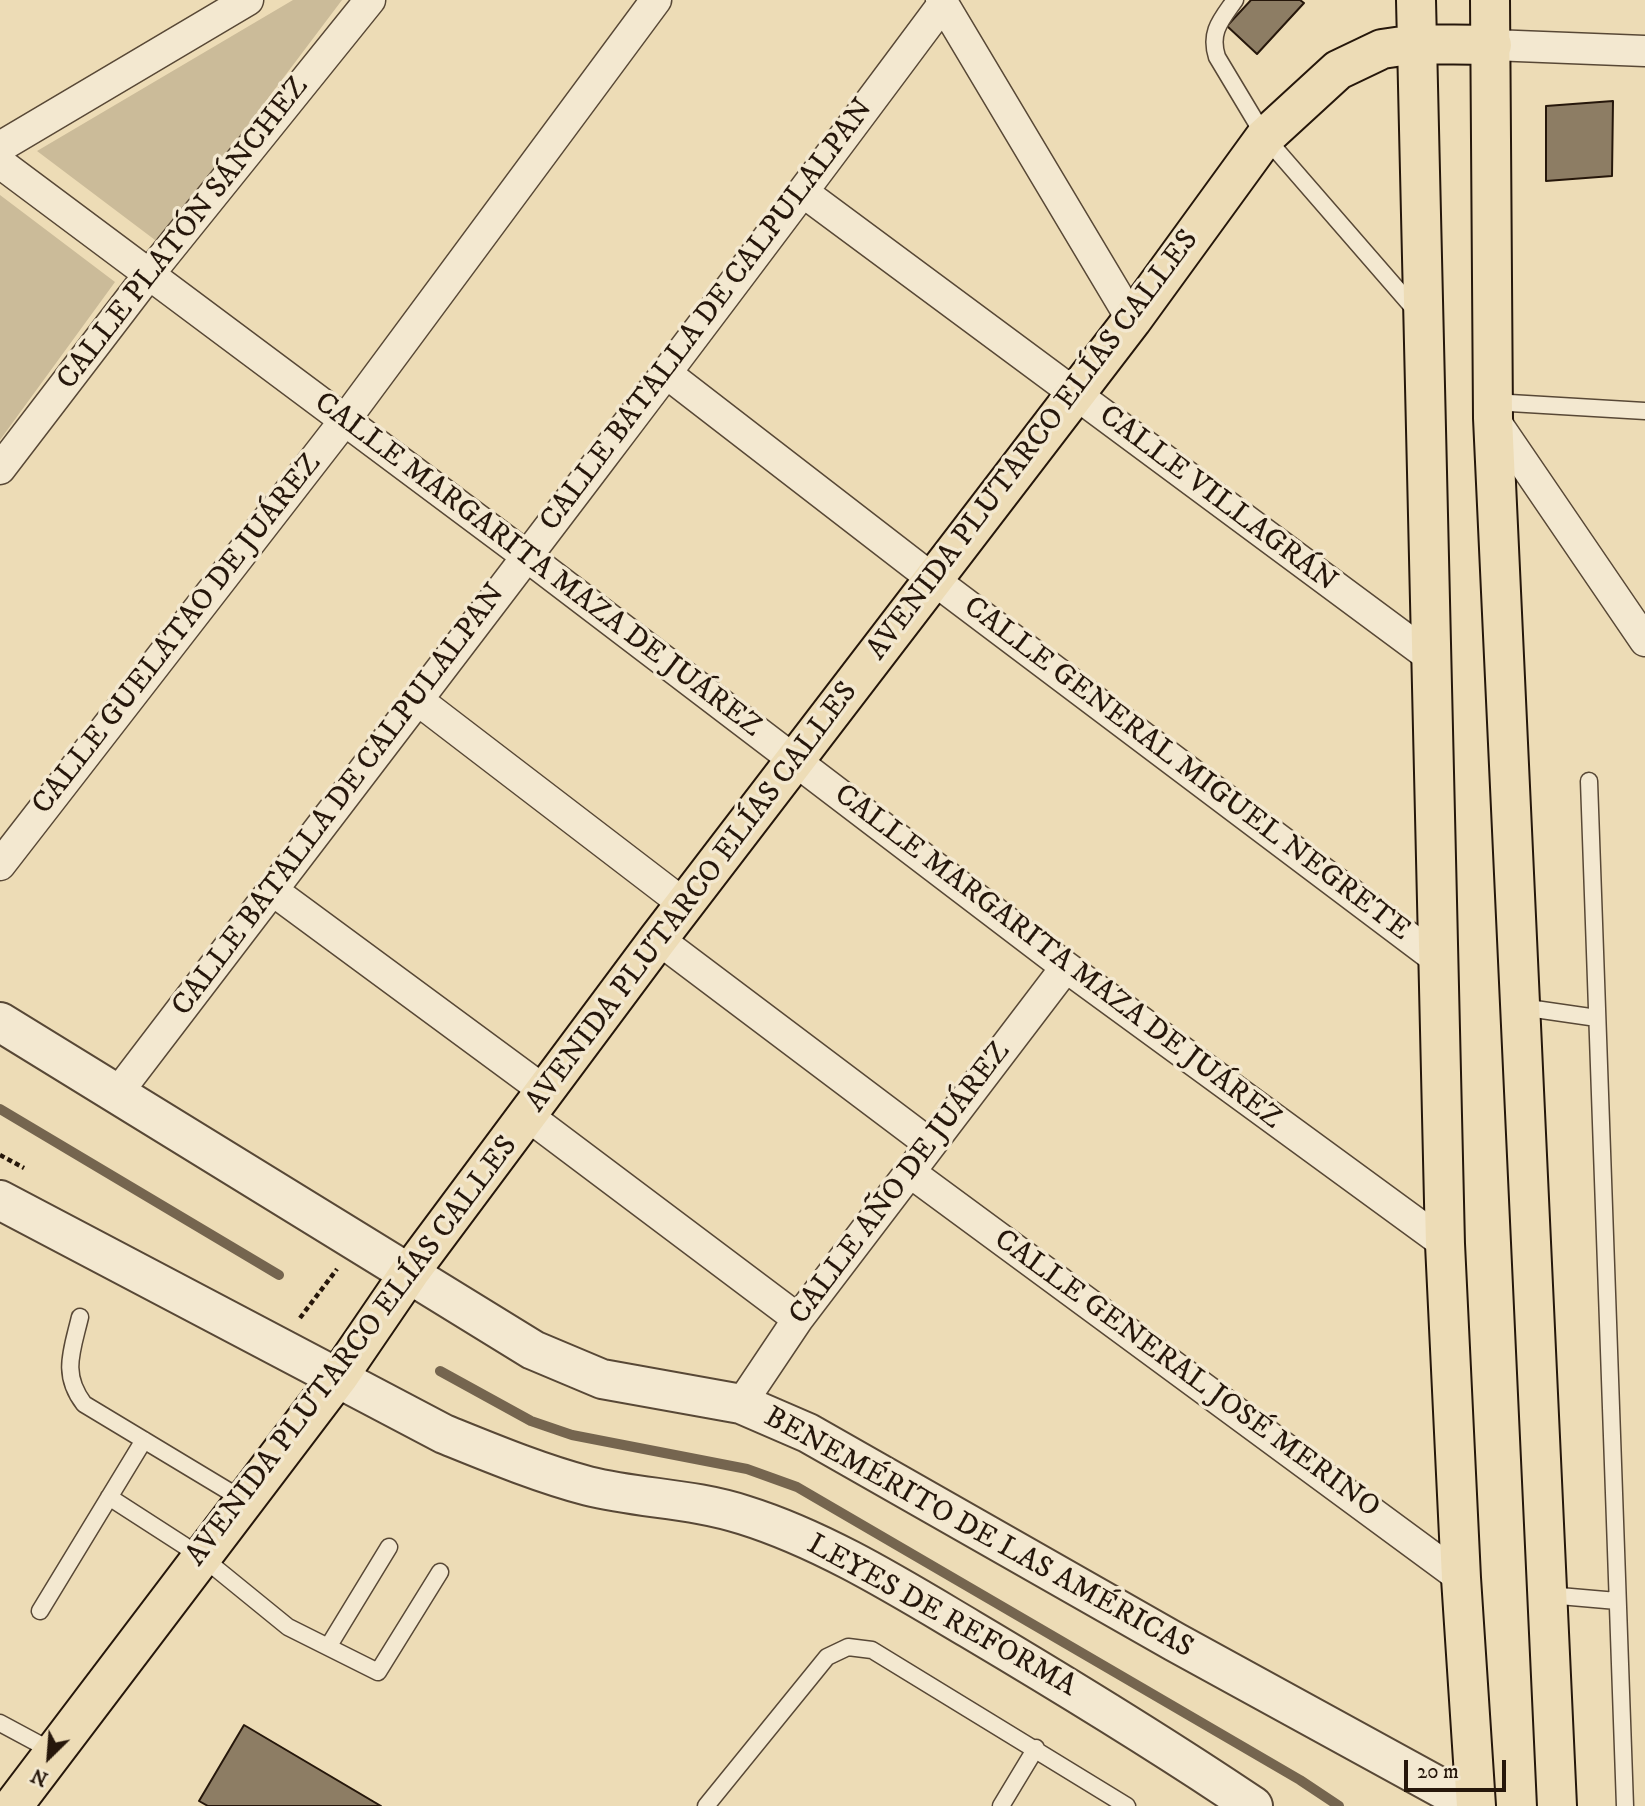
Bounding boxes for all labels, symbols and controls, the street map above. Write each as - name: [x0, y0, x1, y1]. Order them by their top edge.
- street label: CALLE PLATÓN SÁNCHEZ: [51, 70, 317, 398]
- street label: CALLE BATALLA DE CALPULALPAN: [534, 93, 882, 539]
- street label: AVENIDA PLUTARCO ELÍAS CALLES: [860, 224, 1208, 668]
- street label: CALLE MARGARITA MAZA DE JUÁREZ: [306, 386, 768, 746]
- street label: CALLE VILLAGRÁN: [1091, 399, 1343, 601]
- street label: CALLE GUELATAO DE JUÁREZ: [26, 447, 330, 823]
- street label: CALLE BATALLA DE CALPULALPAN: [166, 578, 514, 1024]
- street label: CALLE GENERAL MIGUEL NEGRETE: [955, 590, 1417, 950]
- street label: AVENIDA PLUTARCO ELÍAS CALLES: [519, 676, 867, 1120]
- street label: CALLE MARGARITA MAZA DE JUÁREZ: [826, 778, 1288, 1138]
- street label: CALLE AÑO DE JUÁREZ: [783, 1035, 1019, 1333]
- street label: AVENIDA PLUTARCO ELÍAS CALLES: [179, 1130, 527, 1574]
- street label: CALLE GENERAL JOSÉ MERINO: [986, 1223, 1386, 1527]
- street label: BENEMÉRITO DE LAS AMÉRICAS: [757, 1401, 1199, 1667]
- street label: LEYES DE REFORMA: [800, 1528, 1082, 1706]
- north arrow: [14, 1722, 84, 1792]
- scale bar: [1407, 1746, 1508, 1790]
- text: 20 m: [1417, 1759, 1459, 1785]
- text: N: [28, 1763, 52, 1790]

